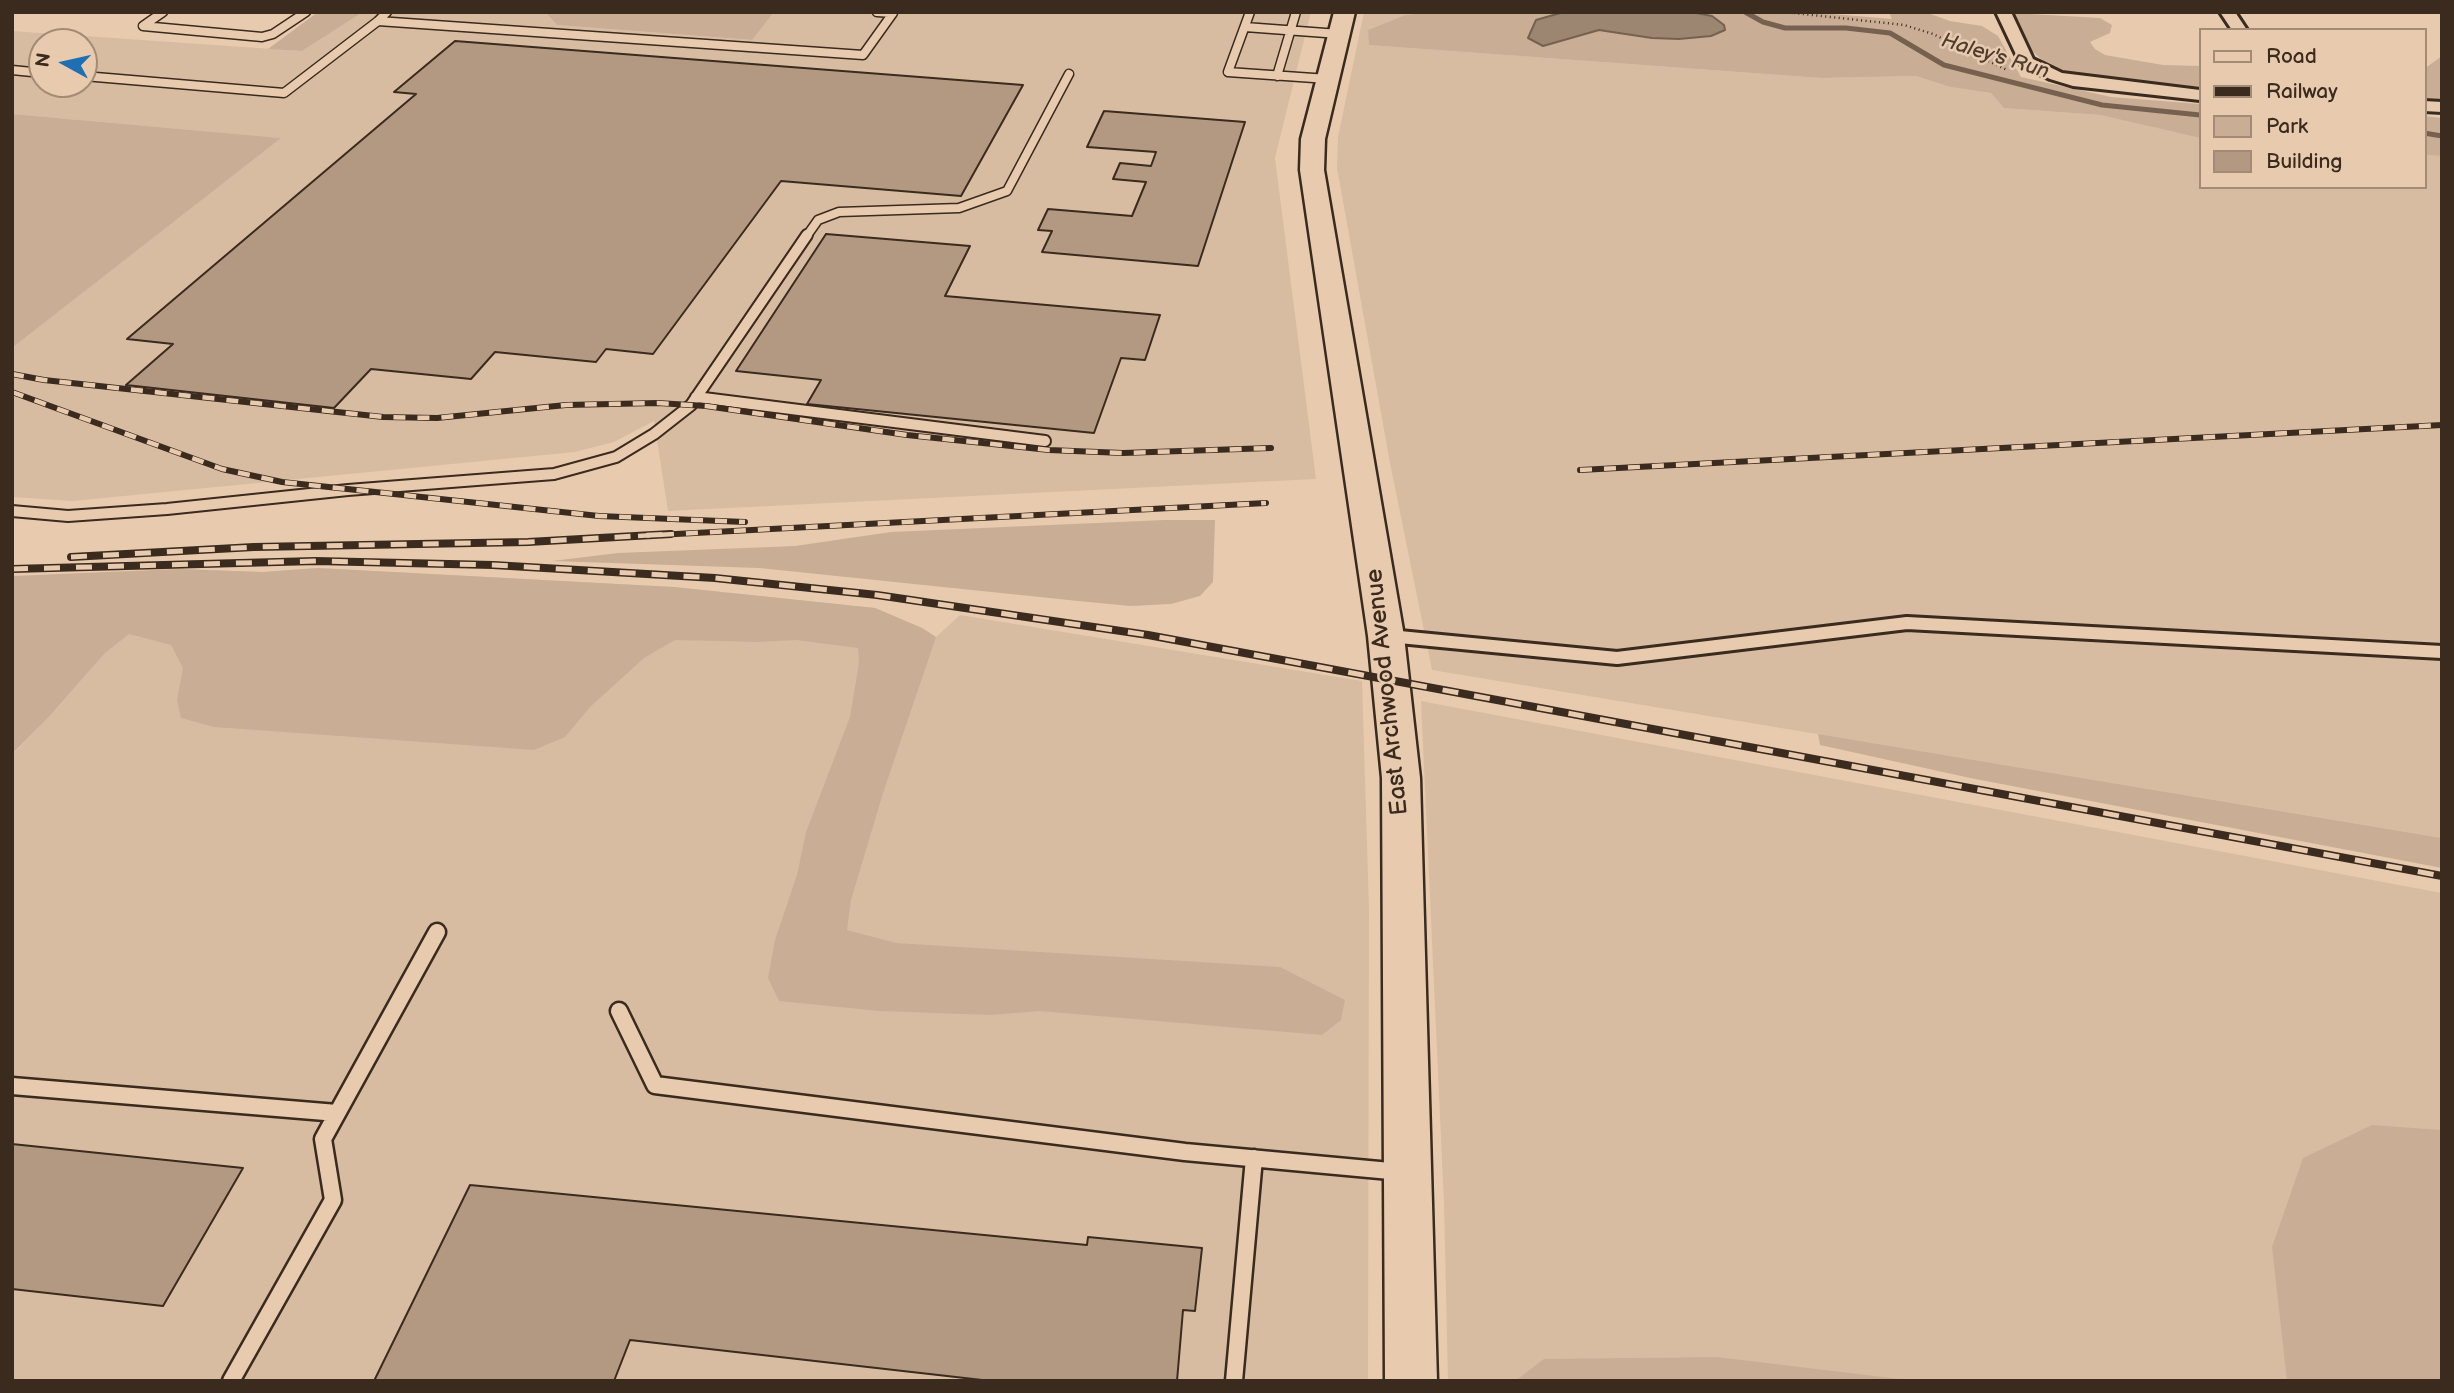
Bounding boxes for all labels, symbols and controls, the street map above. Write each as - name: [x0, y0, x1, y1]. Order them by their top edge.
- north arrow: [28, 28, 98, 98]
- legend: [2198, 28, 2426, 189]
- water label: Haley's Run: [1938, 29, 2052, 85]
- text: Road: [2266, 44, 2317, 69]
- text: N: [31, 52, 56, 69]
- text: Railway: [2266, 79, 2338, 104]
- text: Park: [2266, 114, 2308, 139]
- text: Building: [2266, 149, 2342, 174]
- street label: East Archwood Avenue: [1361, 567, 1415, 817]

